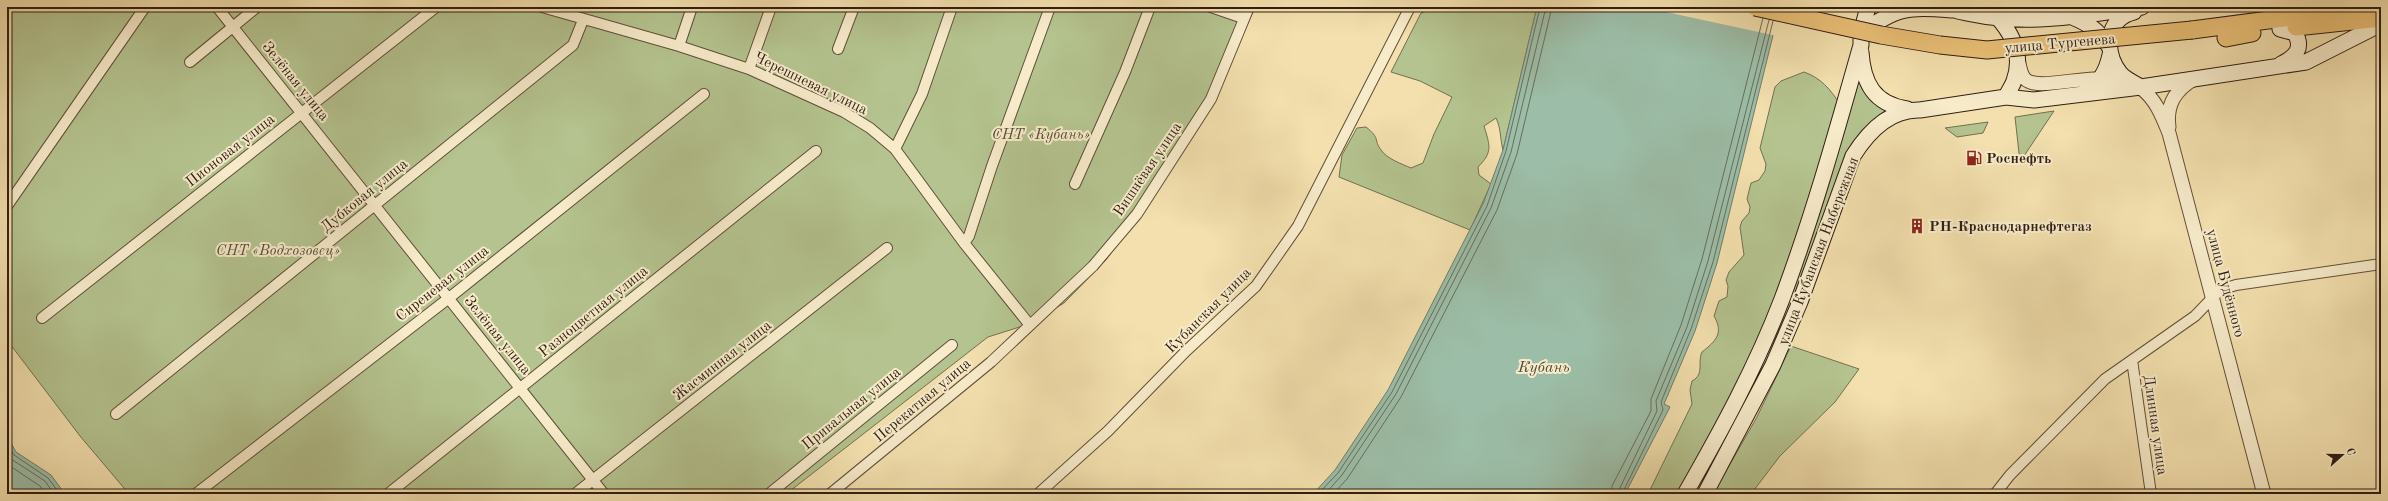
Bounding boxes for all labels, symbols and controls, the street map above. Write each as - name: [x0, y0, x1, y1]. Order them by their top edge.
- street label: улица Тургенева: [2004, 32, 2117, 57]
- street label: Зелёная улица: [259, 40, 331, 125]
- street label: Черешневая улица: [751, 50, 870, 119]
- street label: Пионовая улица: [184, 112, 279, 190]
- street label: Вишнёвая улица: [1111, 120, 1186, 220]
- park label: СНТ «Кубань»: [992, 127, 1090, 143]
- fuel station icon: Роснефть: [1965, 149, 1983, 167]
- place label: Роснефть: [1986, 152, 2051, 167]
- street label: улица Кубанская Набережная: [1776, 155, 1862, 348]
- street label: Дубковая улица: [319, 156, 411, 235]
- building icon: РН-Краснодарнефтегаз: [1908, 217, 1926, 235]
- place label: РН-Краснодарнефтегаз: [1929, 220, 2092, 235]
- street label: улица Будённого: [2203, 227, 2246, 339]
- street label: Сиреневая улица: [394, 243, 492, 325]
- park label: СНТ «Водхозовец»: [216, 244, 340, 259]
- street label: Разноцветная улица: [537, 263, 652, 361]
- street label: Кубанская улица: [1164, 265, 1255, 357]
- street label: Зелёная улица: [461, 294, 533, 379]
- street label: Жасминная улица: [671, 318, 775, 404]
- street label: Перекатная улица: [872, 356, 975, 446]
- water label: Кубань: [1517, 360, 1570, 376]
- street label: Привальная улица: [800, 365, 905, 453]
- street label: Длинная улица: [2140, 374, 2169, 477]
- north arrow: [2322, 435, 2362, 475]
- text: С: [2343, 447, 2356, 457]

